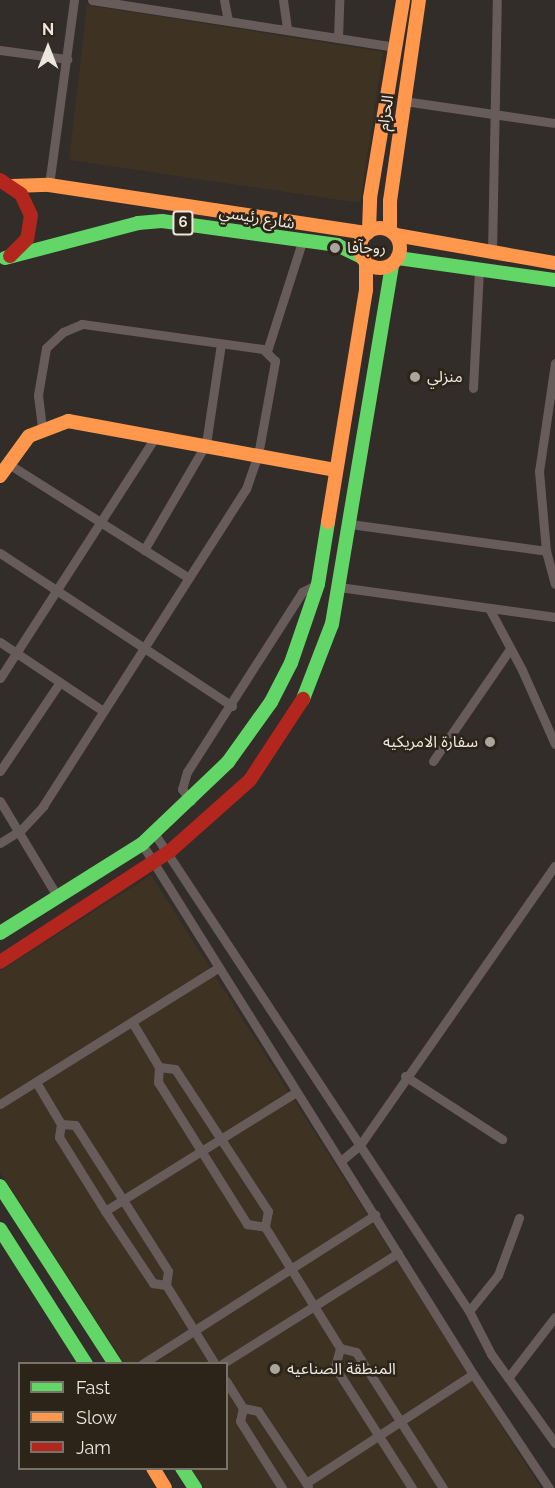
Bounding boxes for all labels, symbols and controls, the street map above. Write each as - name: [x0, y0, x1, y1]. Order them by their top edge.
- north arrow: [18, 18, 78, 78]
- text: N: [42, 20, 54, 39]
- street label: الحزام: [374, 94, 398, 132]
- street label: شارع رئيسي: [218, 203, 296, 233]
- road number: 6: [171, 211, 195, 235]
- place label: روجآفا: [347, 238, 386, 258]
- marker: روجآفا: [328, 241, 342, 255]
- place label: منزلي: [427, 367, 463, 387]
- marker: منزلي: [408, 370, 422, 384]
- place label: سفارة الامريكيه: [383, 732, 478, 752]
- marker: سفارة الامريكيه: [483, 735, 497, 749]
- place label: المنطقة الصناعيه: [287, 1359, 396, 1379]
- legend: [18, 1362, 228, 1470]
- marker: المنطقة الصناعيه: [268, 1362, 282, 1376]
- text: Fast: [76, 1377, 110, 1398]
- text: Slow: [76, 1407, 117, 1428]
- text: Jam: [76, 1437, 111, 1458]

